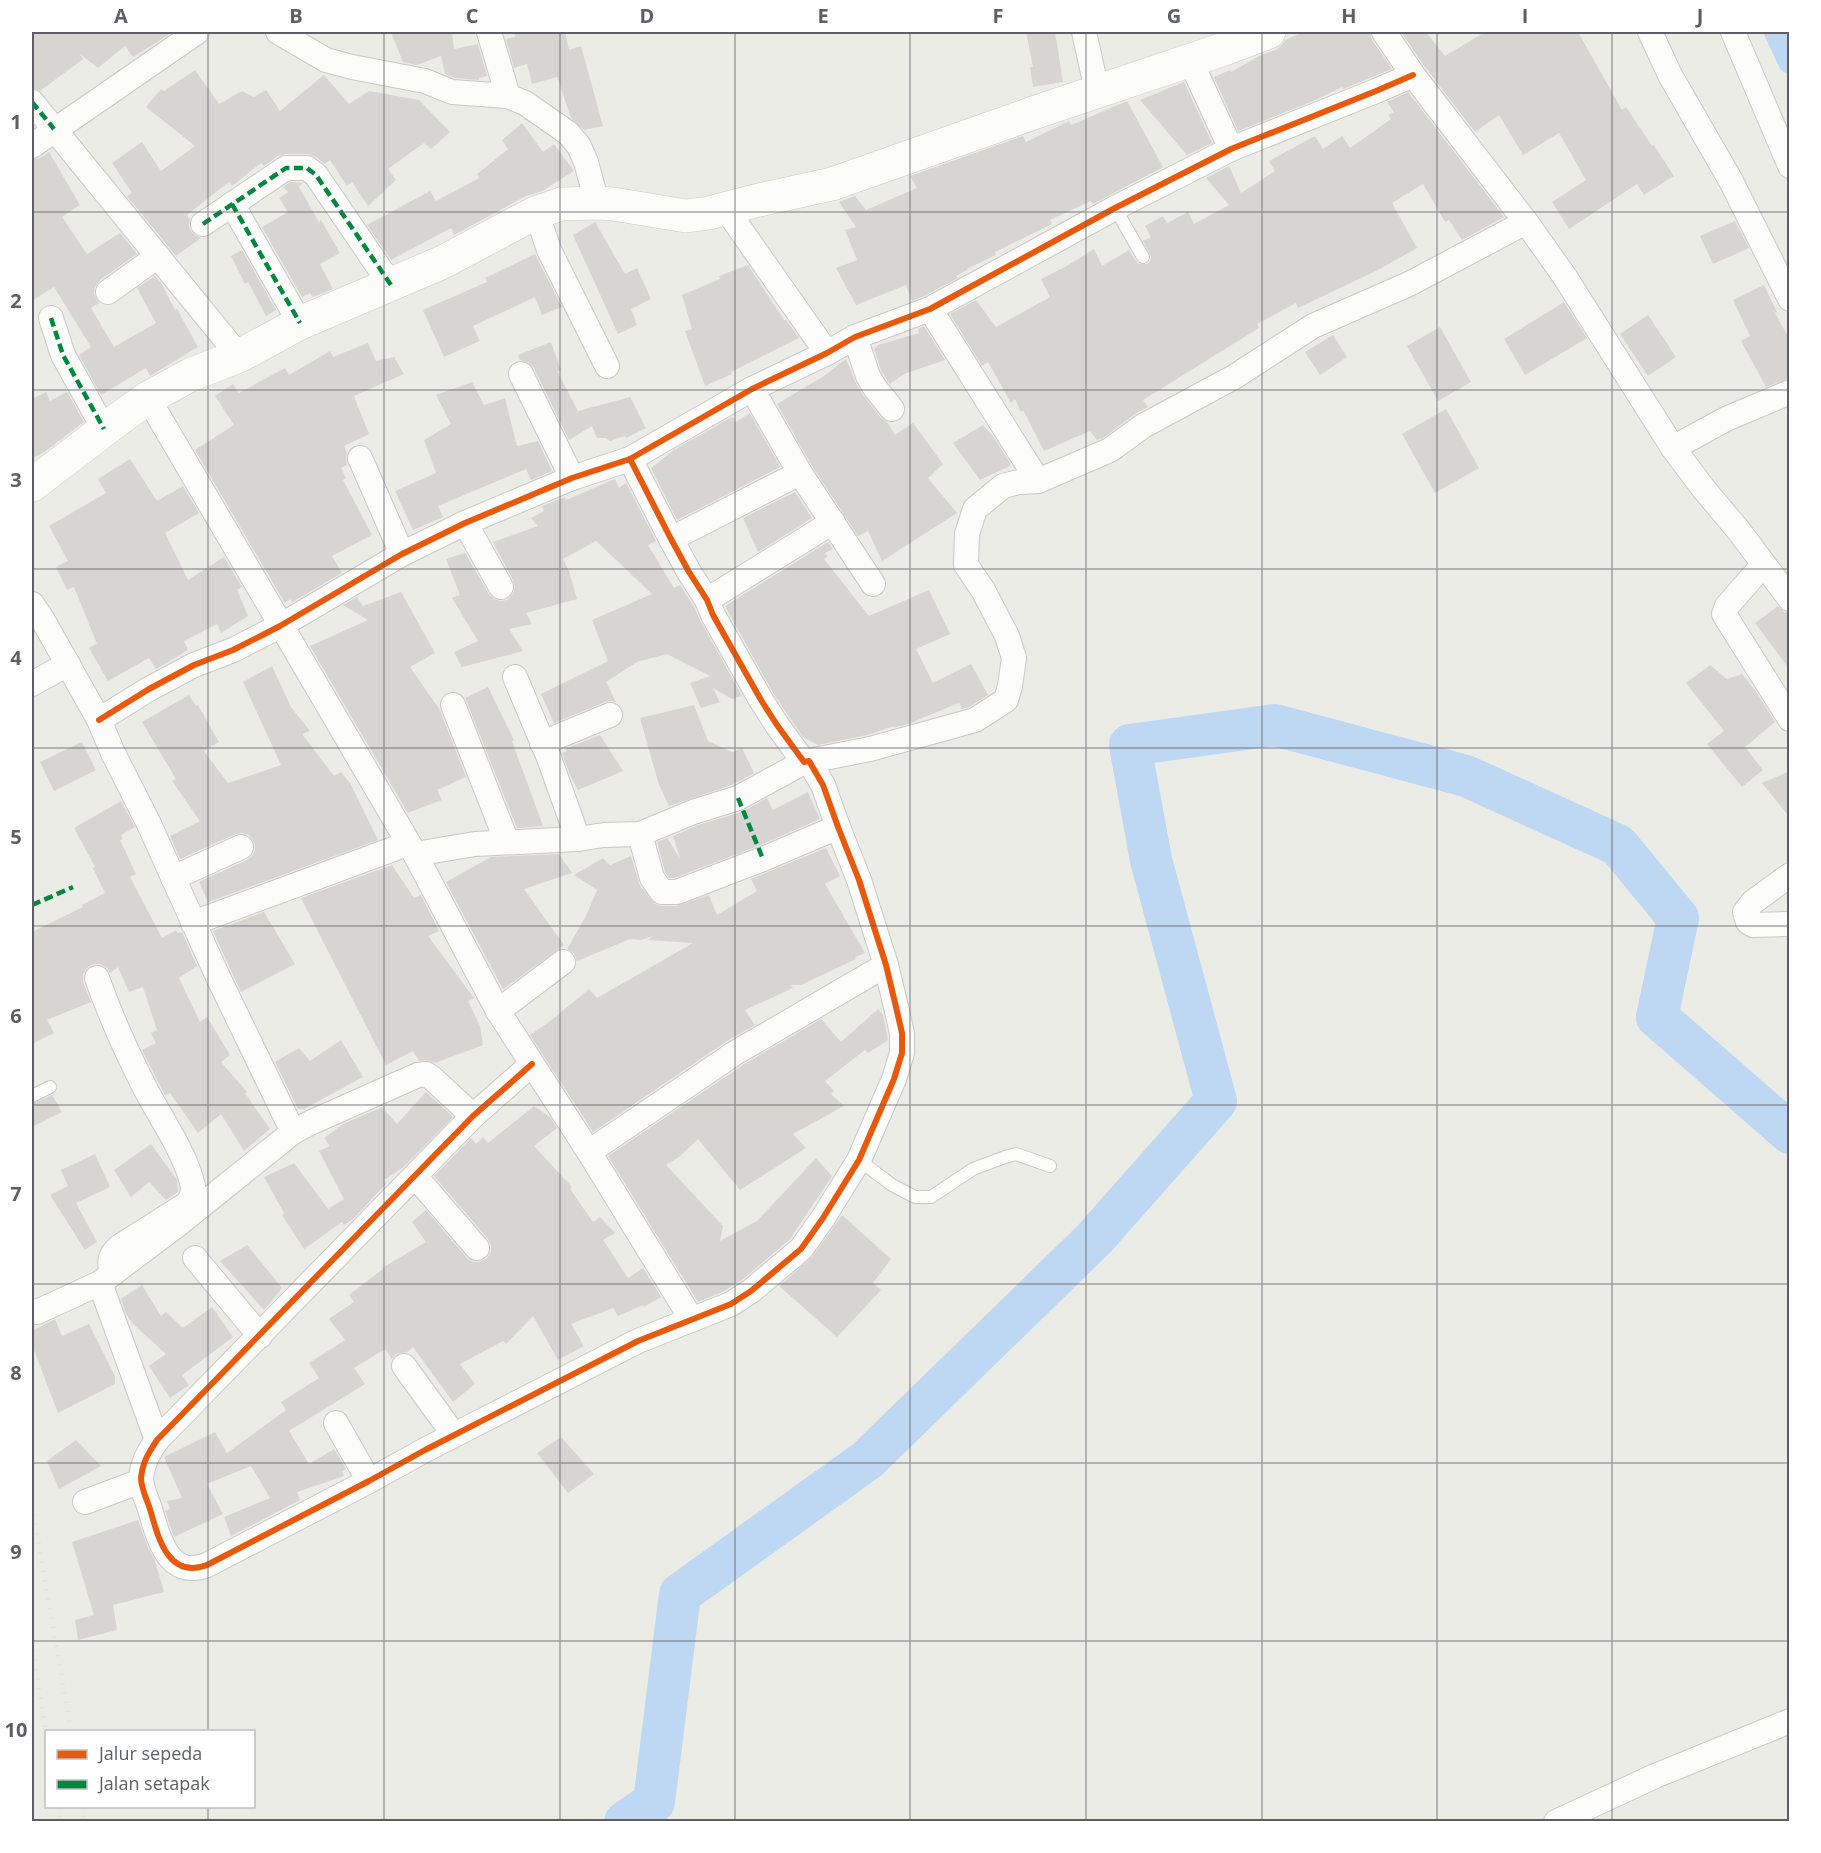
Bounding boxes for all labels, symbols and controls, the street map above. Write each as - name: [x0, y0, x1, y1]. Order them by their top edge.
- text: A: [114, 2, 128, 29]
- text: B: [289, 2, 303, 29]
- text: C: [466, 2, 479, 29]
- text: D: [640, 2, 654, 29]
- text: E: [817, 2, 829, 29]
- text: F: [993, 2, 1003, 29]
- text: G: [1167, 2, 1181, 29]
- text: H: [1341, 2, 1357, 29]
- text: I: [1522, 2, 1528, 29]
- text: J: [1695, 2, 1703, 29]
- text: 1: [10, 108, 22, 135]
- text: 2: [10, 287, 22, 314]
- text: 3: [10, 466, 22, 493]
- text: 4: [10, 644, 22, 671]
- text: 5: [10, 823, 22, 850]
- text: 6: [10, 1002, 22, 1029]
- text: 7: [10, 1180, 22, 1207]
- text: 8: [10, 1359, 22, 1386]
- text: 9: [10, 1538, 22, 1565]
- text: 10: [5, 1716, 27, 1743]
- legend: [45, 1730, 255, 1808]
- text: Jalur sepeda: [97, 1741, 202, 1765]
- text: Jalan setapak: [97, 1771, 210, 1795]

